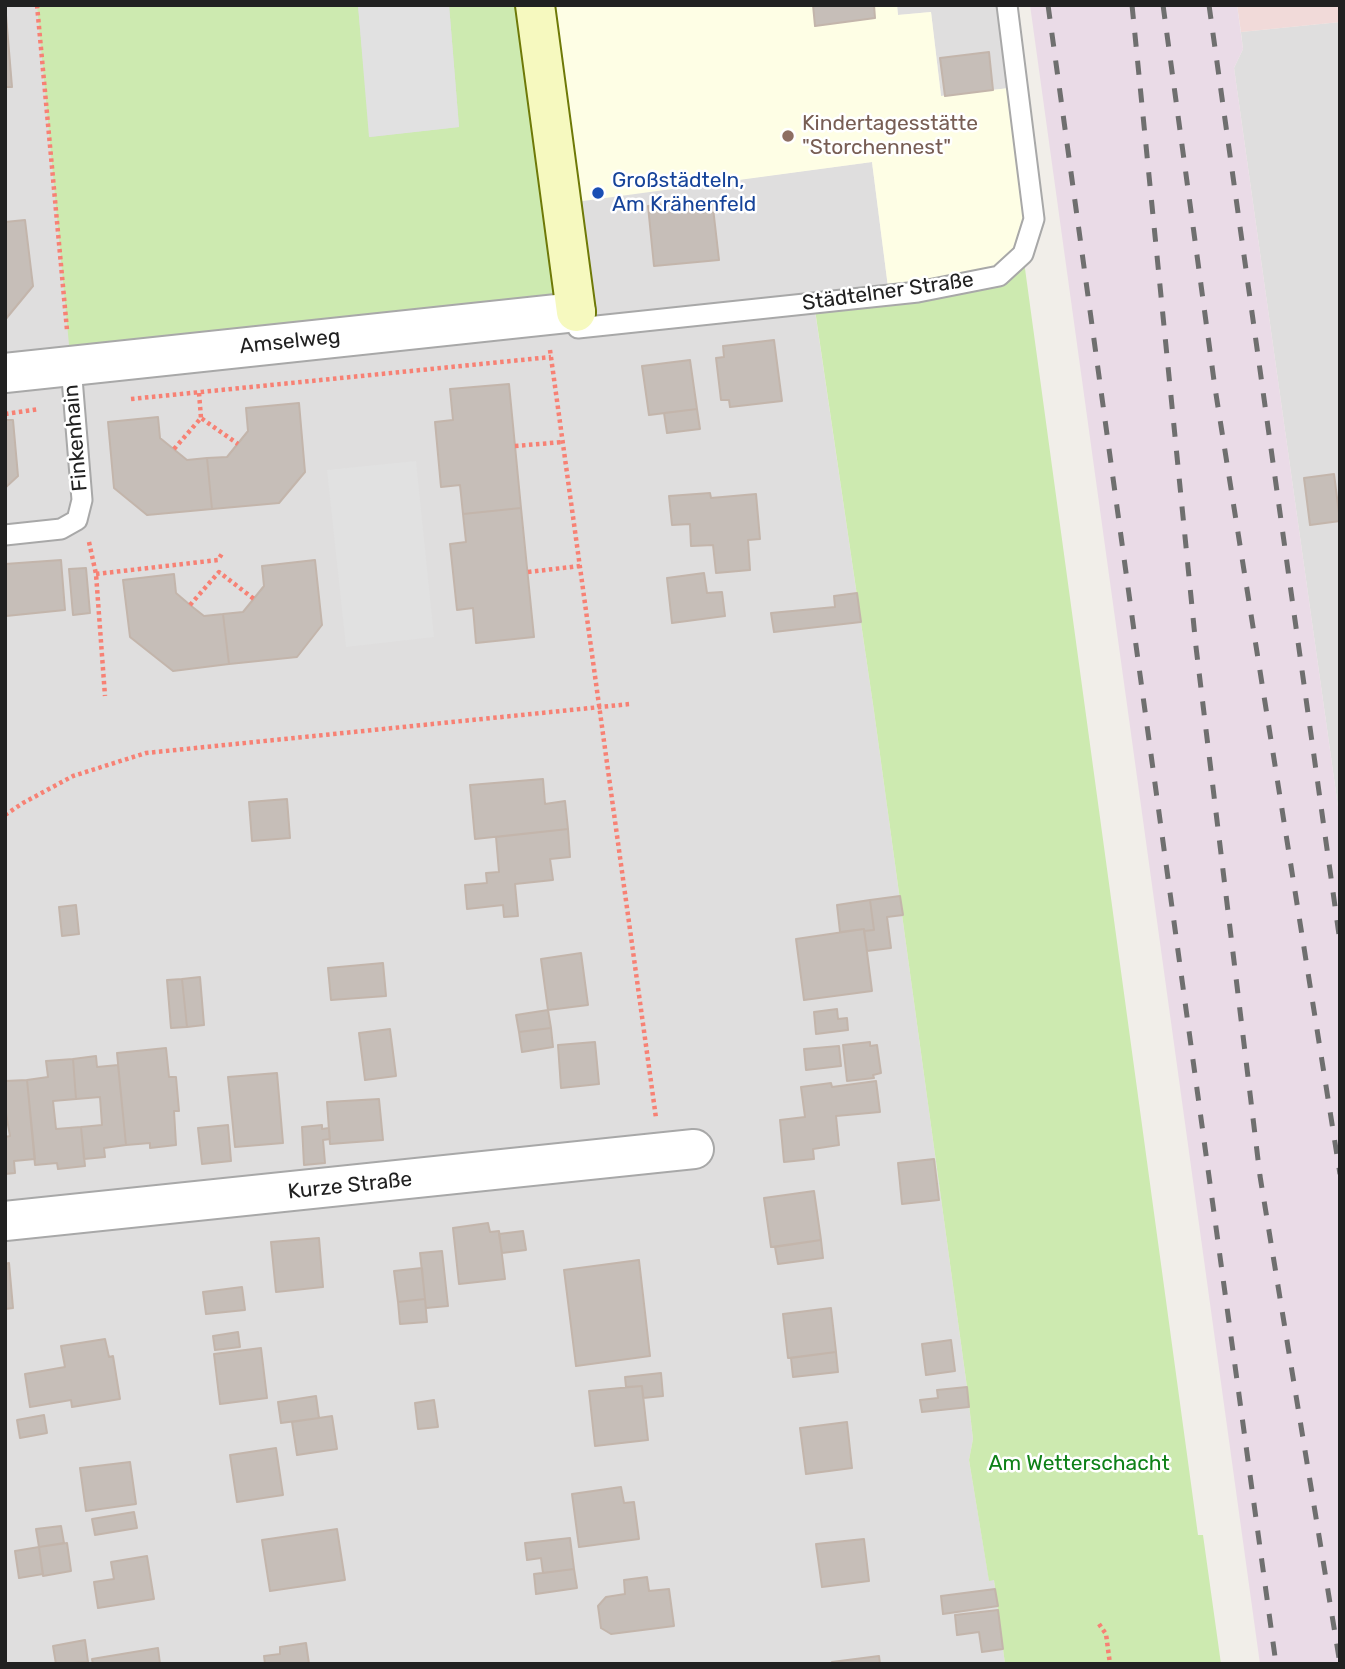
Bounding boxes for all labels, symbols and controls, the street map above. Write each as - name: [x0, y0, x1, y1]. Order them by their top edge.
- place label: Kindertagesstätte "Storchennest": [802, 111, 978, 161]
- marker: Kindertagesstätte "Storchennest": [780, 128, 796, 144]
- place label: Großstädteln, Am Krähenfeld: [612, 168, 756, 218]
- marker: Großstädteln, Am Krähenfeld: [590, 185, 606, 201]
- street label: Städtelner Straße: [801, 267, 975, 317]
- street label: Amselweg: [238, 324, 342, 360]
- street label: Finkenhain: [59, 384, 93, 492]
- street label: Kurze Straße: [287, 1167, 413, 1205]
- park label: Am Wetterschacht: [988, 1451, 1170, 1477]

